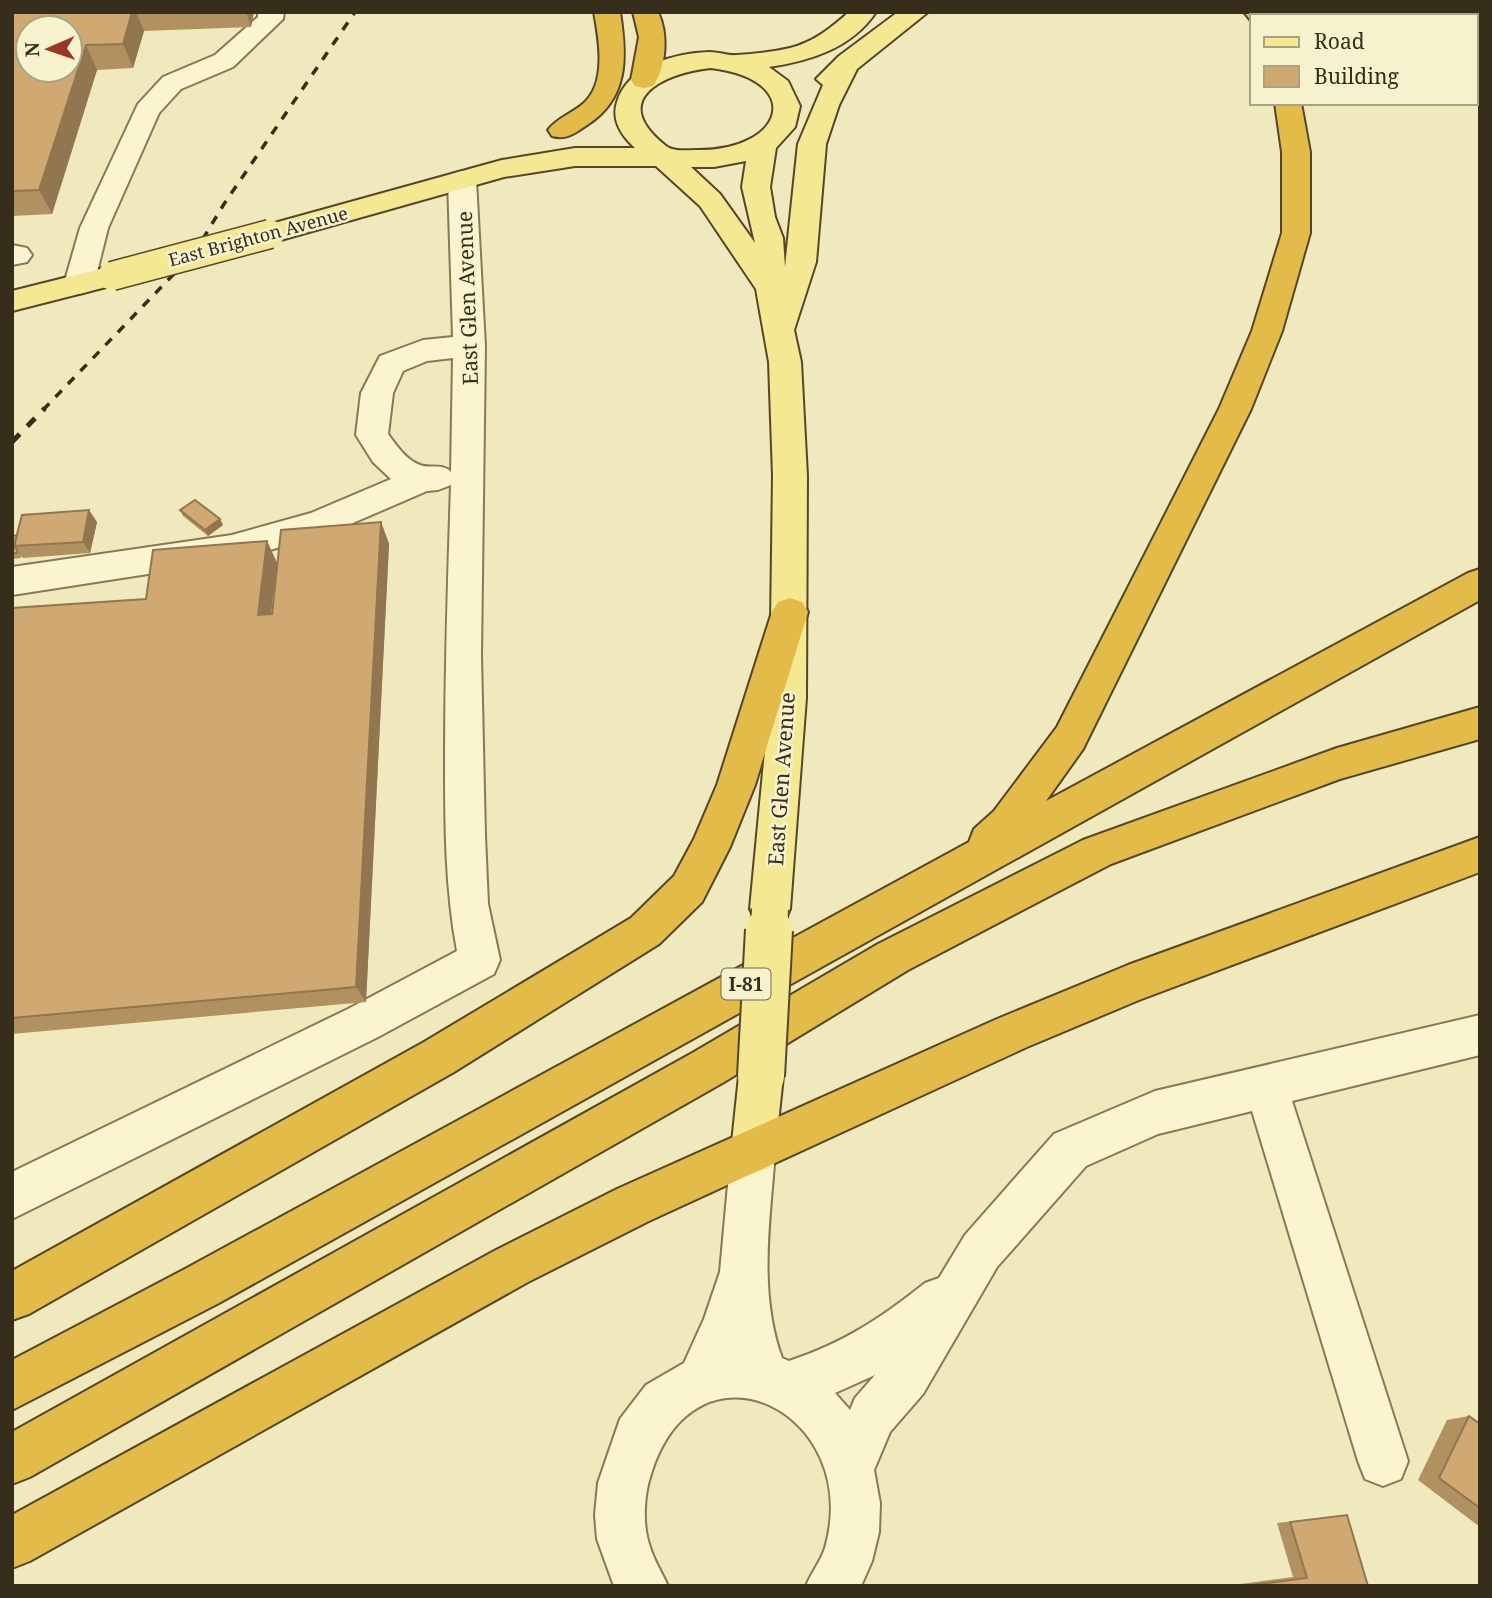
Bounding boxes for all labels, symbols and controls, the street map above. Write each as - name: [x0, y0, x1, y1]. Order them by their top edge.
- north arrow: [14, 14, 84, 84]
- legend: [1250, 14, 1478, 105]
- text: Road: [1314, 27, 1365, 55]
- text: N: [19, 42, 45, 58]
- text: Building: [1314, 62, 1399, 90]
- street label: East Brighton Avenue: [166, 200, 350, 272]
- street label: East Glen Avenue: [450, 211, 484, 385]
- street label: East Glen Avenue: [761, 691, 801, 867]
- road number: I-81: [722, 968, 770, 1000]

